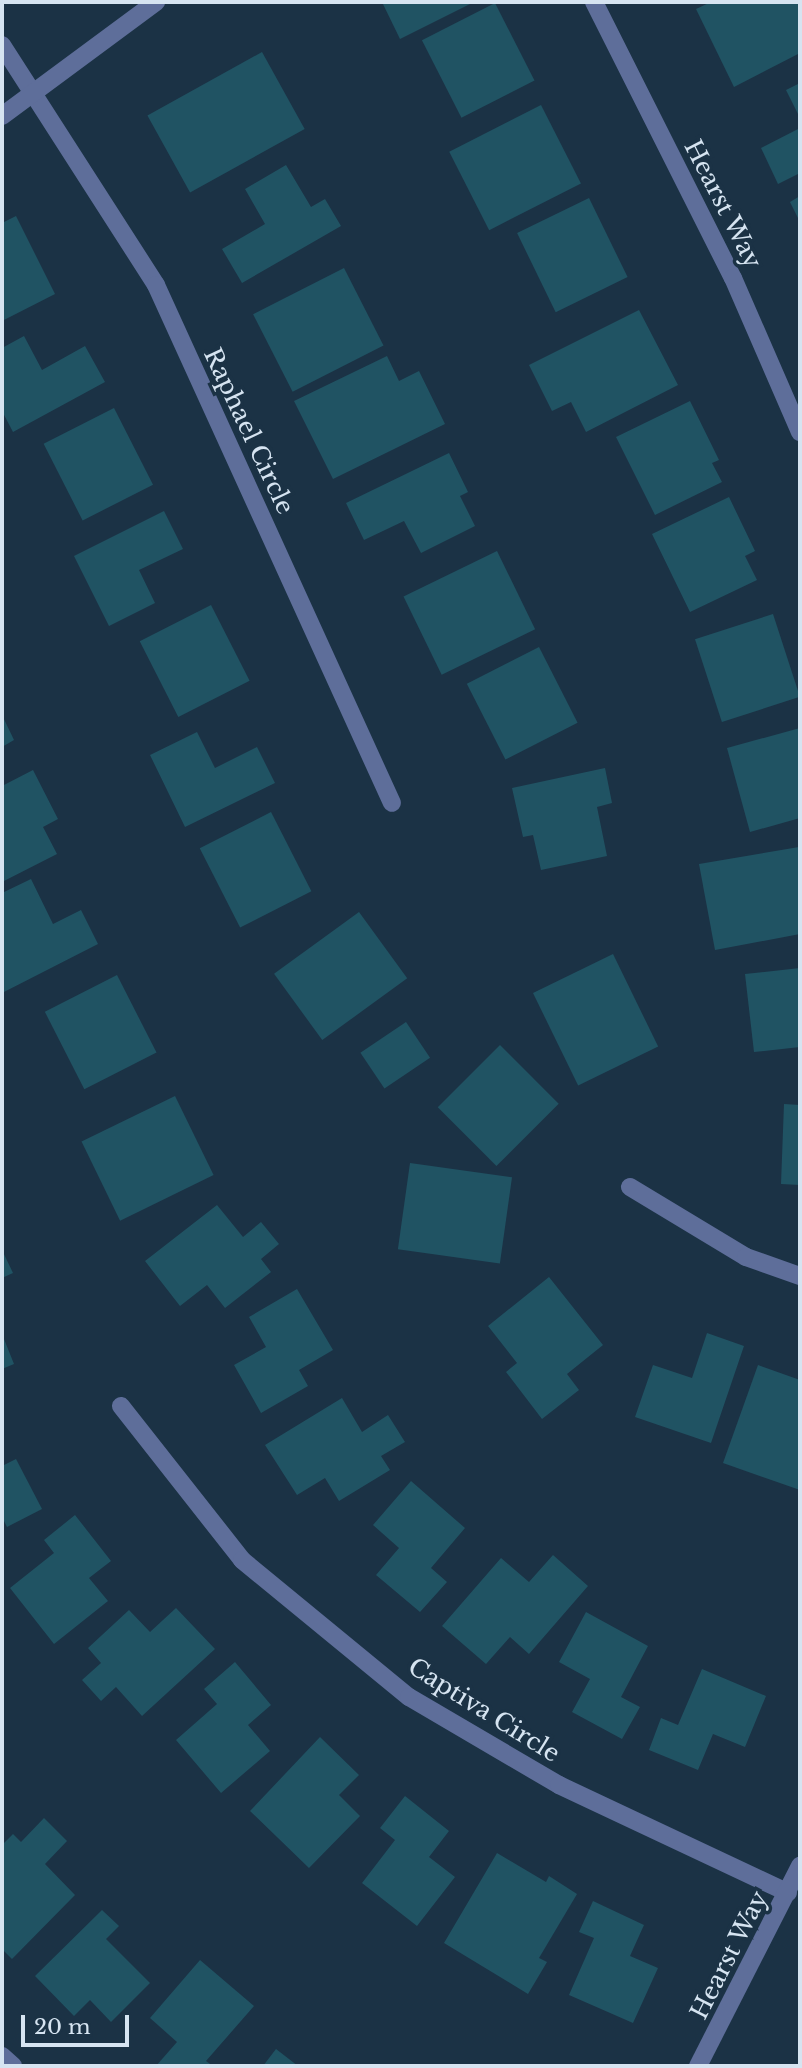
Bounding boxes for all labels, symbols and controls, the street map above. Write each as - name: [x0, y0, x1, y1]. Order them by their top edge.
- street label: Hearst Way: [678, 135, 768, 273]
- street label: Raphael Circle: [198, 343, 300, 519]
- street label: Captiva Circle: [403, 1652, 565, 1768]
- street label: Hearst Way: [684, 1886, 774, 2024]
- scale bar: [24, 2002, 133, 2046]
- text: 20 m: [34, 2014, 91, 2040]

